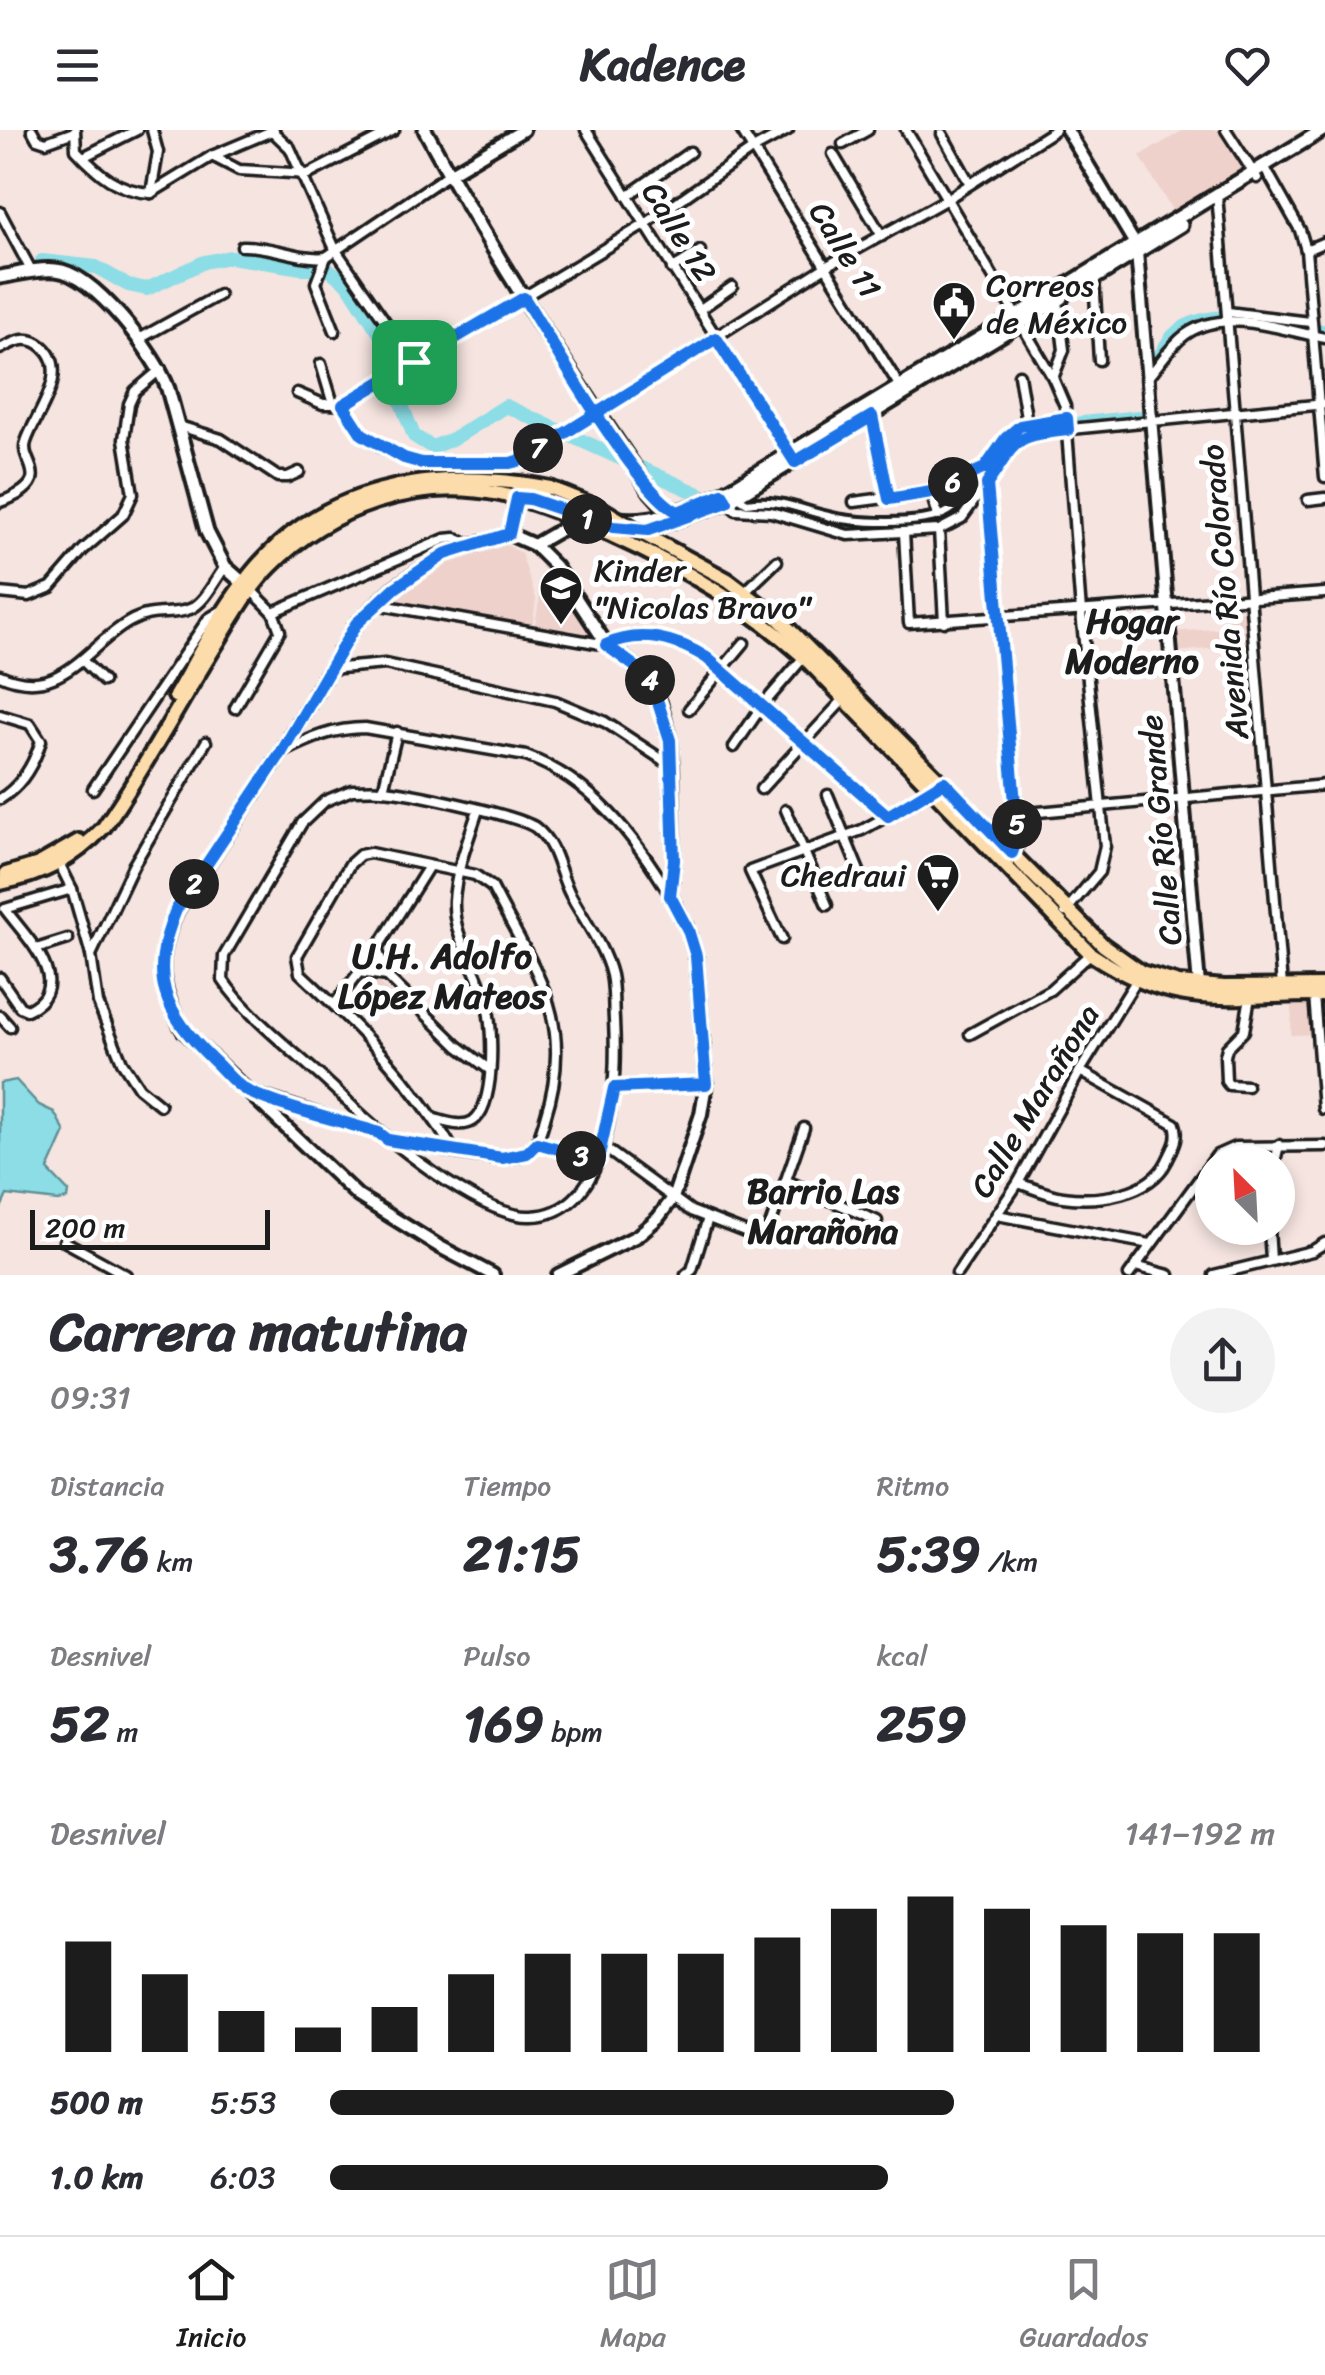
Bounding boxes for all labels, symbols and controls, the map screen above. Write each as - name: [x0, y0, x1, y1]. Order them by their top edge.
- text: Kadence: [580, 25, 745, 105]
- icon: menu: [50, 38, 105, 93]
- icon: heart: [1220, 38, 1275, 93]
- street label: Calle 12: [625, 170, 733, 294]
- street label: Calle 11: [793, 190, 897, 310]
- place label: Correos de México: [986, 257, 1127, 351]
- public building icon: Correos de México: [931, 280, 977, 341]
- pin: [372, 320, 457, 405]
- icon: arrive: [387, 335, 442, 390]
- pin: 7: [513, 423, 563, 473]
- text: 7: [530, 423, 546, 472]
- street label: Avenida Río Colorado: [1184, 442, 1266, 743]
- pin: 6: [928, 457, 978, 507]
- text: 6: [945, 457, 961, 506]
- pin: 1: [562, 494, 612, 544]
- text: 1: [581, 494, 593, 543]
- place label: Kinder "Nicolas Bravo": [594, 542, 813, 636]
- school or university icon: Kinder "Nicolas Bravo": [538, 565, 584, 626]
- district label: Hogar Moderno: [1064, 590, 1199, 692]
- pin: 4: [625, 655, 675, 705]
- text: 4: [641, 655, 659, 704]
- street label: Calle Río Grande: [1123, 712, 1199, 948]
- pin: 5: [992, 799, 1042, 849]
- text: 5: [1008, 799, 1026, 848]
- place label: Chedraui: [781, 847, 907, 904]
- supermarket icon: Chedraui: [915, 852, 961, 913]
- pin: 2: [169, 859, 219, 909]
- text: 2: [186, 859, 202, 908]
- district label: U.H. Adolfo López Mateos: [338, 925, 547, 1027]
- street label: Calle Marañona: [954, 993, 1116, 1209]
- pin: 3: [556, 1131, 606, 1181]
- text: 3: [573, 1131, 589, 1180]
- north arrow: [1195, 1145, 1295, 1245]
- map controls: [1195, 1145, 1295, 1245]
- district label: Barrio Las Marañona: [747, 1160, 900, 1262]
- text: 200 m: [45, 1203, 125, 1252]
- scale bar: [30, 1205, 270, 1250]
- text: Carrera matutina: [50, 1283, 468, 1380]
- button: share: [1170, 1308, 1275, 1413]
- text: 09:31: [50, 1369, 131, 1426]
- text: Distancia: [50, 1461, 165, 1510]
- text: Tiempo: [463, 1461, 551, 1510]
- text: Ritmo: [877, 1461, 949, 1510]
- text: 3.76: [50, 1510, 150, 1599]
- text: 21:15: [463, 1510, 581, 1599]
- text: 5:39: [877, 1510, 980, 1599]
- text: km: [150, 1537, 193, 1586]
- text: /km: [980, 1537, 1038, 1586]
- text: Desnivel: [50, 1631, 151, 1680]
- text: Pulso: [463, 1631, 530, 1680]
- text: kcal: [877, 1631, 928, 1680]
- text: 52: [50, 1680, 109, 1769]
- text: 169: [463, 1680, 544, 1769]
- text: 259: [877, 1680, 967, 1769]
- text: m: [109, 1707, 138, 1756]
- text: bpm: [544, 1707, 603, 1756]
- text: Desnivel: [50, 1805, 166, 1862]
- text: 141–192 m: [1125, 1805, 1275, 1862]
- text: 500 m: [50, 2074, 143, 2131]
- text: 5:53: [210, 2074, 276, 2131]
- text: 1.0 km: [50, 2149, 144, 2206]
- text: 6:03: [210, 2149, 276, 2206]
- tab: Inicio: [177, 2252, 246, 2361]
- tab: Mapa: [600, 2252, 666, 2361]
- tab: Guardados: [1019, 2252, 1148, 2361]

